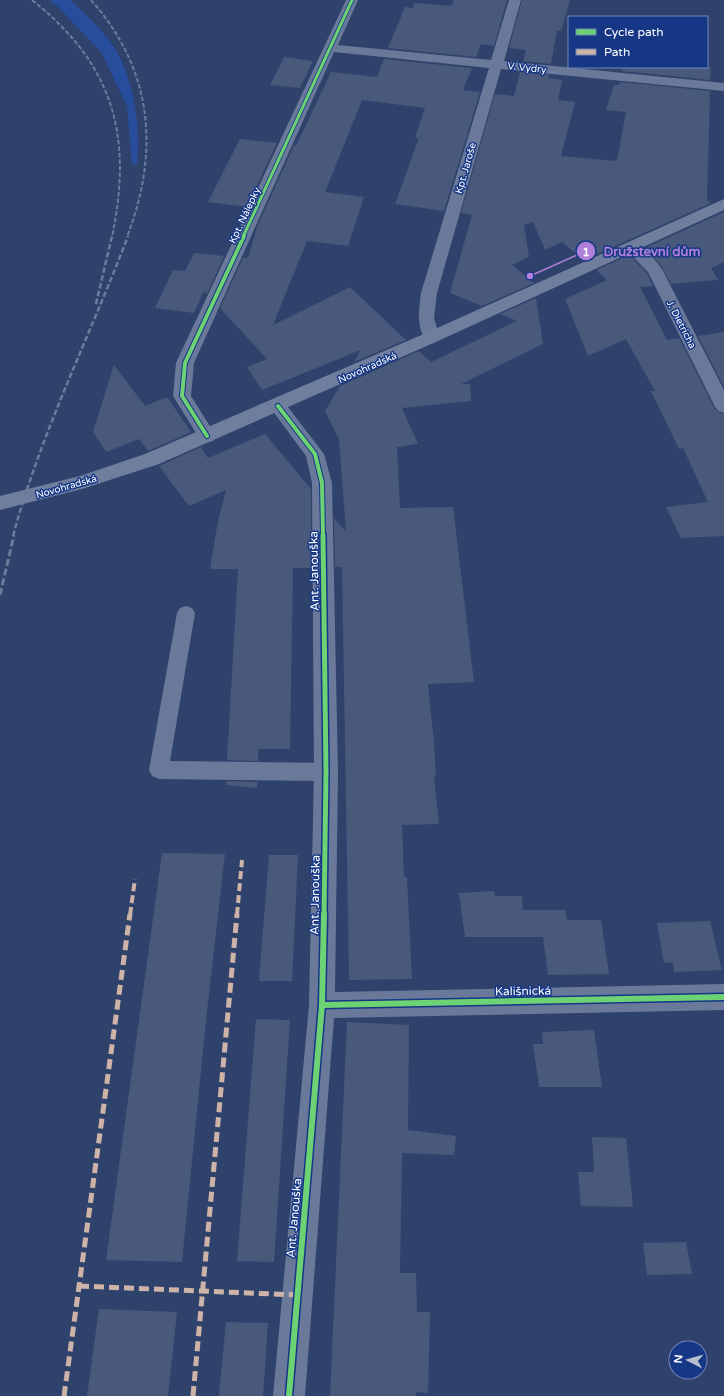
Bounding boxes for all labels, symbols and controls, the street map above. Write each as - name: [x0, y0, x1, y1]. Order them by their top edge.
- legend: [568, 16, 708, 68]
- text: Cycle path: [604, 25, 663, 39]
- text: Path: [604, 45, 630, 59]
- street label: V. Vydry: [507, 60, 548, 76]
- street label: Kpt. Jaroše: [453, 141, 479, 195]
- street label: Kpt. Nálepky: [227, 185, 263, 246]
- callout: Družstevní dům: [576, 239, 709, 264]
- text: Družstevní dům: [604, 244, 700, 260]
- text: 1: [582, 245, 590, 259]
- street label: J. Dietricha: [664, 298, 698, 351]
- street label: Novohradská: [336, 350, 399, 386]
- street label: Novohradská: [34, 473, 98, 501]
- street label: Ant. Janouška: [306, 531, 322, 611]
- street label: Ant. Janouška: [307, 855, 323, 935]
- street label: Kališnická: [495, 984, 551, 998]
- street label: Ant. Janouška: [284, 1178, 304, 1258]
- north arrow: [668, 1340, 708, 1380]
- text: N: [672, 1354, 685, 1364]

